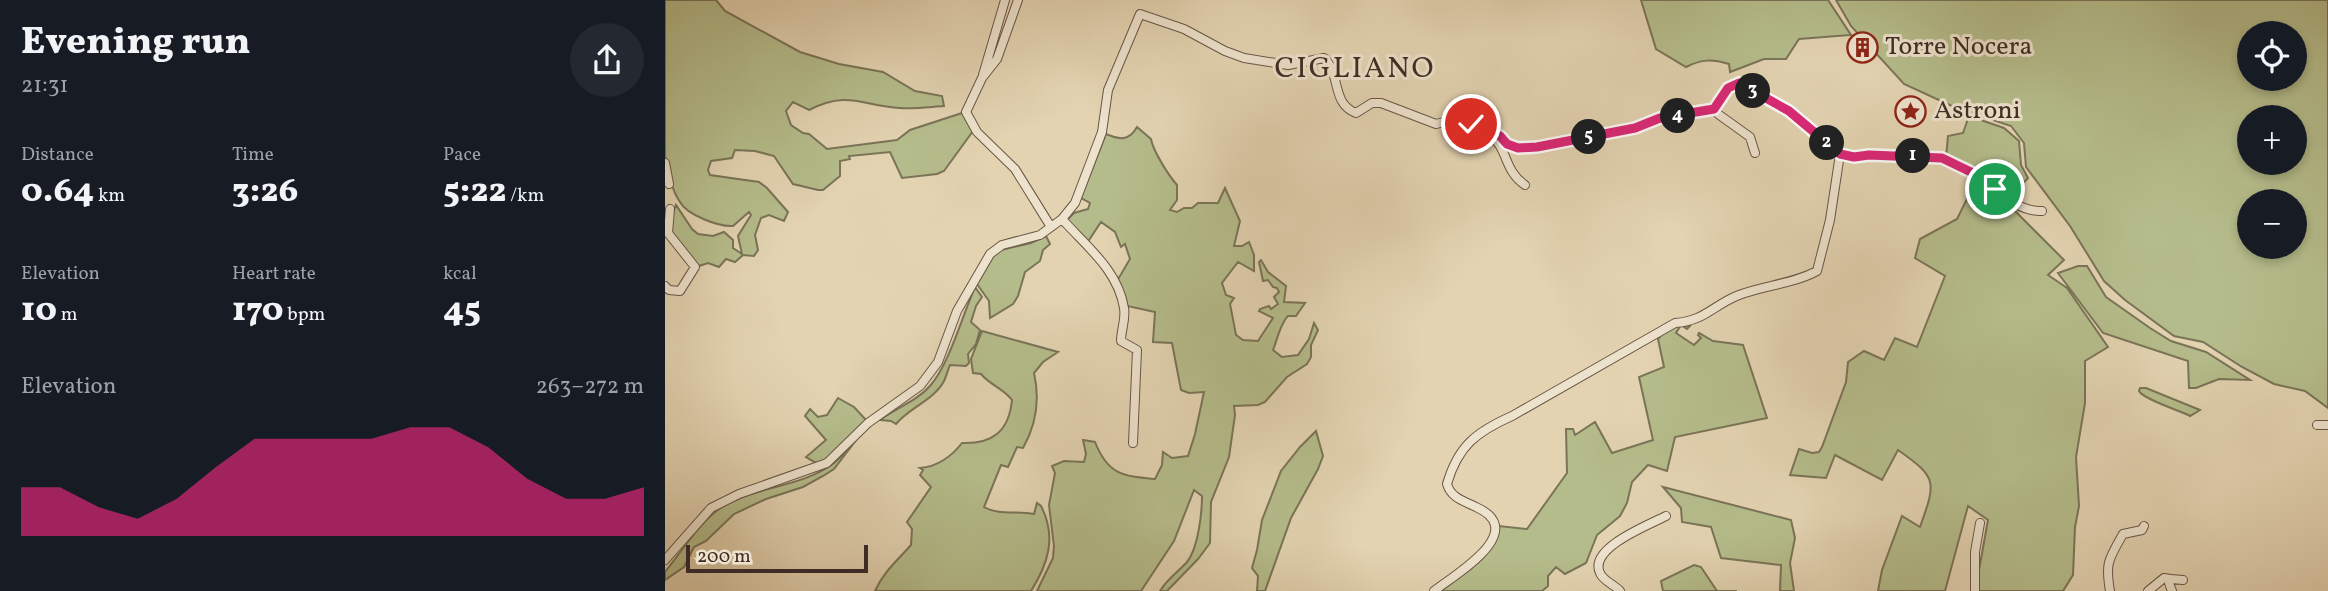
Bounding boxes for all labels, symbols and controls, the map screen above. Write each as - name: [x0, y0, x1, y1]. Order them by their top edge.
- text: Evening run: [21, 17, 251, 70]
- map controls: [2237, 21, 2307, 259]
- button: locate: [2237, 21, 2307, 91]
- button: share: [570, 23, 644, 97]
- place label: Torre Nocera: [1885, 29, 2032, 65]
- building icon: Torre Nocera: [1845, 30, 1879, 64]
- district label: CIGLIANO: [1275, 48, 1435, 90]
- text: 21:31: [21, 70, 68, 102]
- pin: 3: [1735, 74, 1771, 108]
- text: 3: [1748, 77, 1757, 103]
- place label: Astroni: [1934, 93, 2021, 129]
- pin: [1441, 94, 1501, 154]
- place icon: Astroni: [1894, 94, 1928, 128]
- pin: 4: [1661, 99, 1695, 134]
- text: 4: [1672, 102, 1683, 128]
- icon: check: [1452, 105, 1490, 143]
- button: +: [2237, 105, 2307, 175]
- pin: 5: [1571, 120, 1607, 154]
- text: 5: [1584, 123, 1593, 149]
- pin: 2: [1809, 125, 1845, 160]
- text: 2: [1822, 129, 1831, 155]
- pin: 1: [1895, 138, 1931, 174]
- text: Distance: [21, 142, 94, 168]
- text: Time: [232, 142, 274, 168]
- text: Pace: [443, 142, 481, 168]
- text: 1: [1909, 142, 1916, 168]
- pin: [1965, 159, 2025, 219]
- text: 0.64: [21, 168, 94, 216]
- text: 3:26: [232, 168, 298, 216]
- text: 5:22: [443, 168, 506, 216]
- icon: arrive: [1976, 170, 2014, 208]
- text: km: [94, 183, 125, 209]
- text: /km: [506, 183, 544, 209]
- button: −: [2237, 189, 2307, 259]
- text: Elevation: [21, 261, 100, 287]
- text: Heart rate: [232, 261, 316, 287]
- text: kcal: [443, 261, 477, 287]
- text: 10: [21, 287, 57, 335]
- text: 170: [232, 287, 284, 335]
- text: 45: [443, 287, 481, 335]
- text: m: [57, 302, 78, 328]
- text: bpm: [284, 302, 325, 328]
- text: Elevation: [21, 371, 117, 403]
- text: 263–272 m: [536, 371, 644, 403]
- scale bar: [686, 542, 868, 574]
- text: 200 m: [697, 544, 751, 570]

